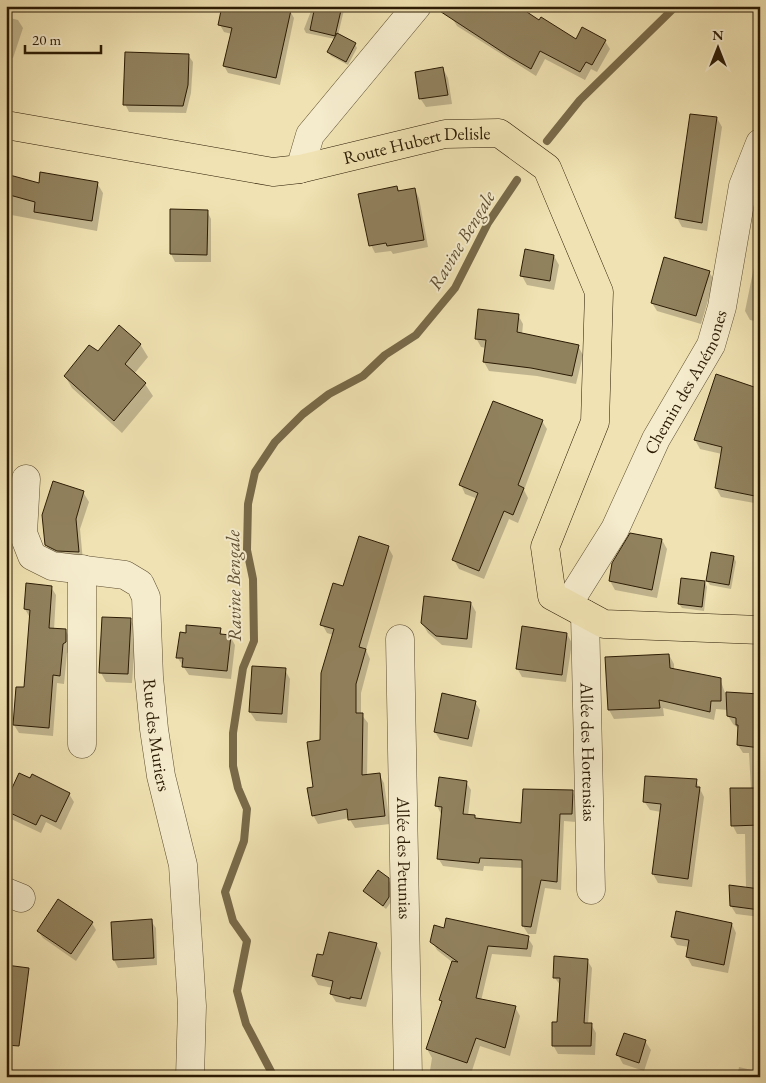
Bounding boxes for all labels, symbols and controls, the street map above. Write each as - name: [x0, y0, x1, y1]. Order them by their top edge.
- scale bar: [25, 22, 101, 54]
- north arrow: [694, 22, 744, 72]
- text: N: [712, 26, 724, 44]
- text: 20 m: [32, 30, 61, 49]
- street label: Route Hubert Delisle: [341, 121, 491, 169]
- water label: Ravine Bengale: [422, 186, 501, 294]
- street label: Chemin des Anémones: [639, 307, 732, 458]
- water label: Ravine Bengale: [220, 530, 247, 642]
- street label: Rue des Muriers: [138, 677, 176, 794]
- street label: Allée des Hortensias: [575, 681, 602, 822]
- street label: Allée des Petunias: [392, 796, 417, 920]

